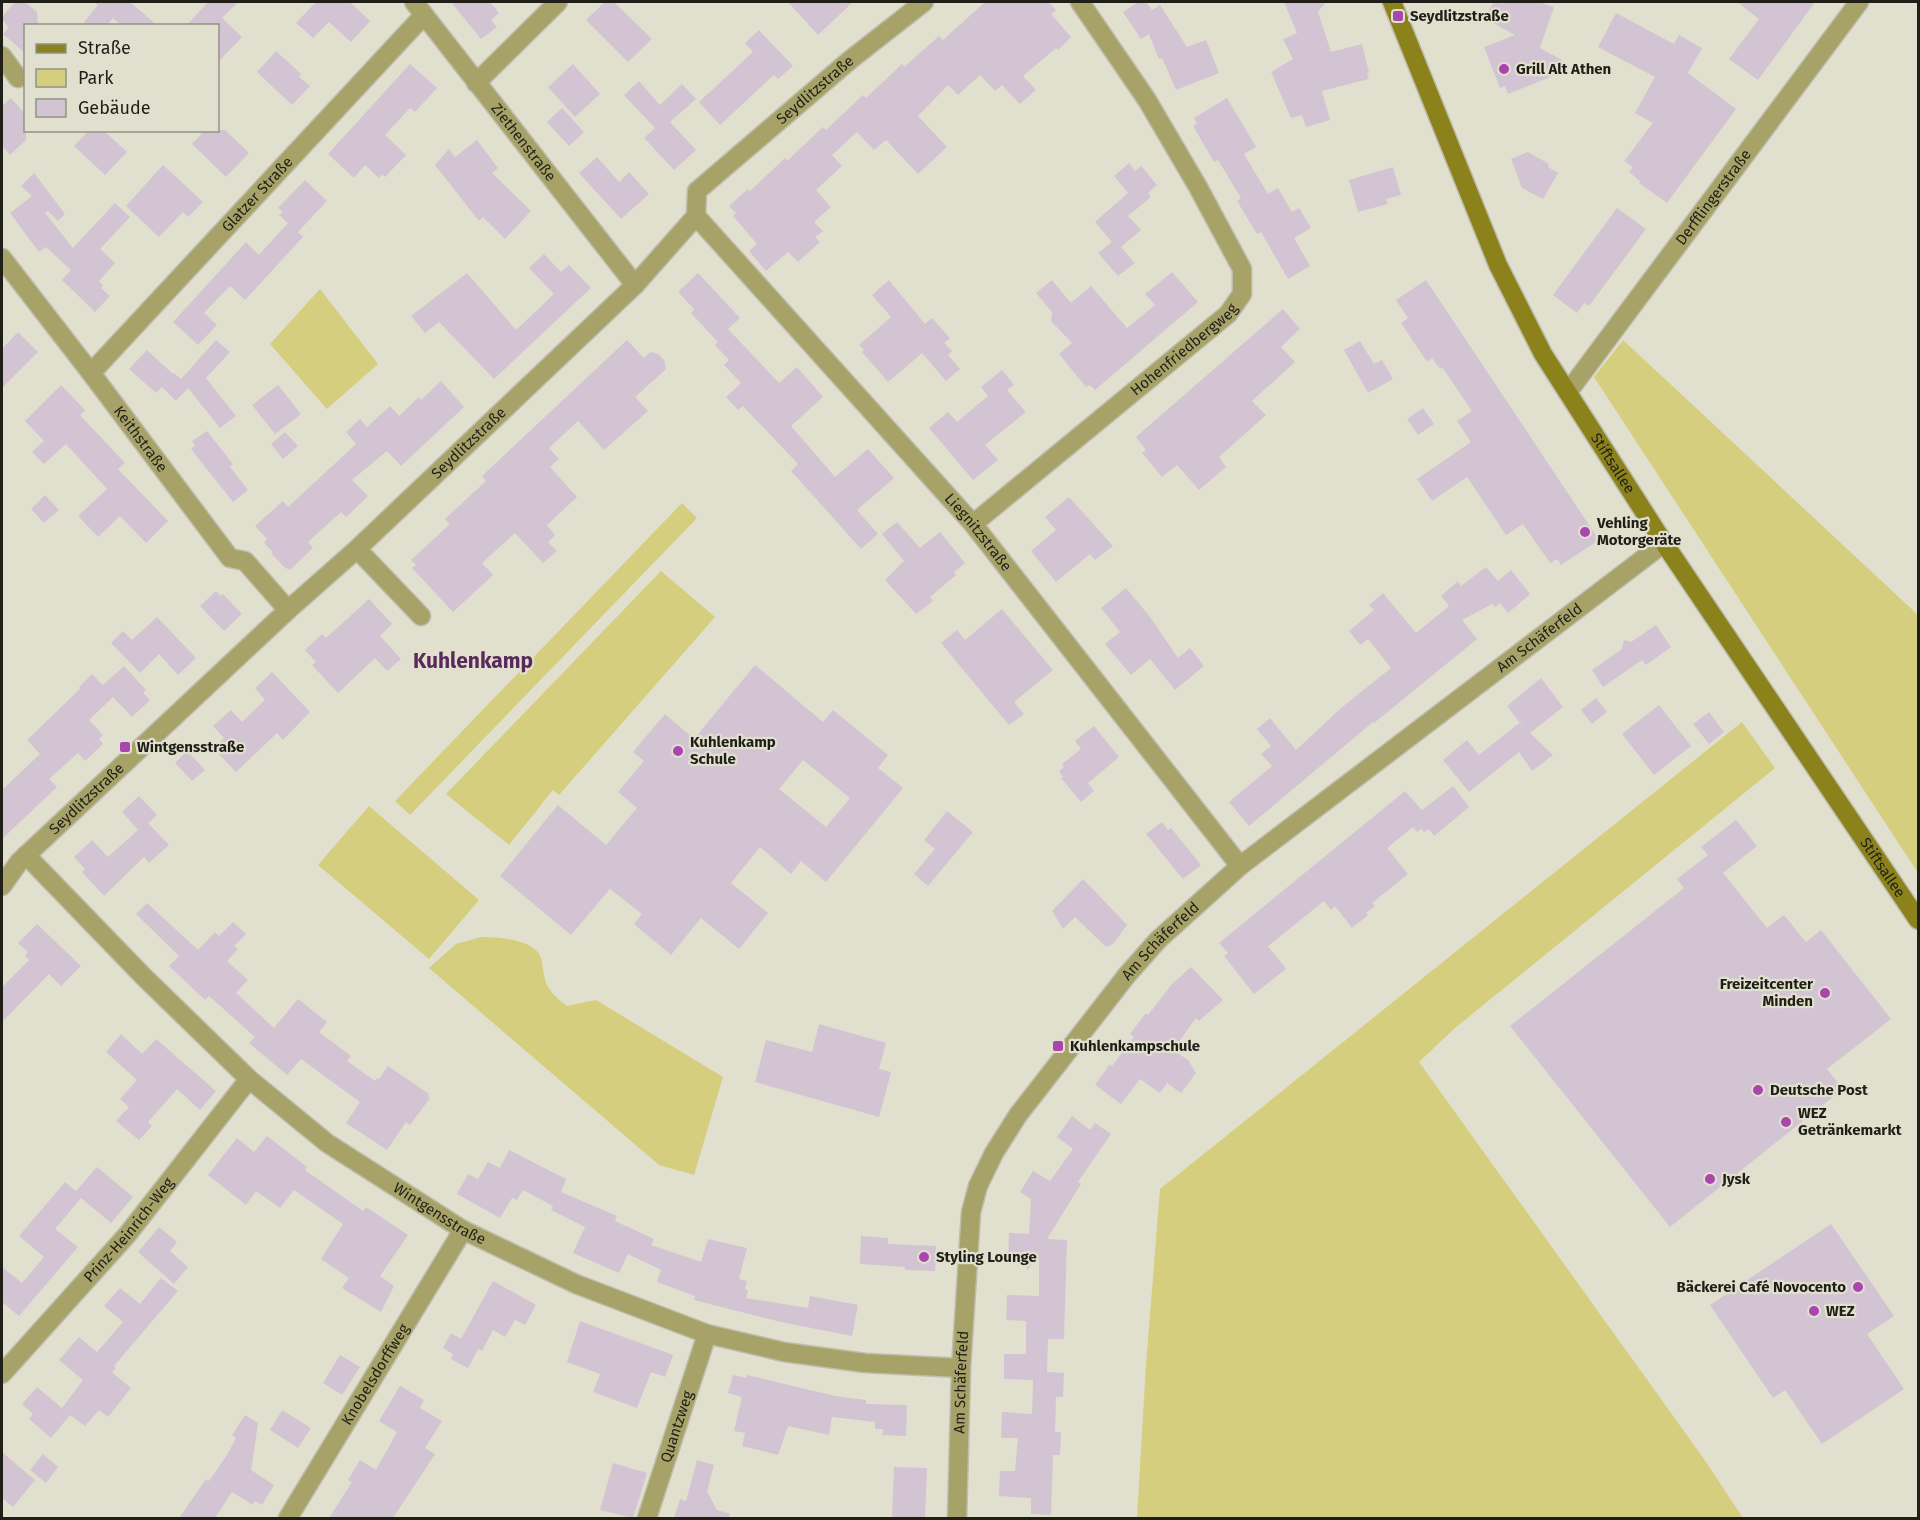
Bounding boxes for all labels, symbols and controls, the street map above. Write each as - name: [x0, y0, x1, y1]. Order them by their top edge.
- place label: Seydlitzstraße: [1410, 7, 1509, 25]
- marker: Seydlitzstraße: [1391, 9, 1405, 23]
- legend: [24, 24, 219, 132]
- text: Straße: [78, 37, 131, 59]
- street label: Seydlitzstraße: [773, 52, 857, 128]
- place label: Grill Alt Athen: [1516, 60, 1611, 78]
- marker: Grill Alt Athen: [1497, 62, 1511, 76]
- text: Park: [78, 67, 114, 89]
- text: Gebäude: [78, 97, 151, 119]
- street label: Ziethenstraße: [487, 100, 560, 185]
- street label: Derfflingerstraße: [1672, 146, 1755, 249]
- street label: Glatzer Straße: [218, 153, 296, 236]
- street label: Hohenfriedbergweg: [1127, 300, 1242, 399]
- street label: Keithstraße: [110, 402, 171, 476]
- street label: Seydlitzstraße: [428, 403, 510, 483]
- street label: Stiftsallee: [1587, 430, 1639, 497]
- street label: Liegnitzstraße: [941, 490, 1016, 575]
- place label: Vehling Motorgeräte: [1596, 514, 1681, 549]
- marker: Vehling Motorgeräte: [1578, 525, 1592, 539]
- street label: Am Schäferfeld: [1493, 599, 1586, 676]
- district label: Kuhlenkamp: [413, 648, 533, 674]
- place label: Kuhlenkamp Schule: [690, 733, 776, 768]
- place label: Wintgensstraße: [137, 738, 244, 756]
- marker: Wintgensstraße: [118, 740, 132, 754]
- marker: Kuhlenkamp Schule: [671, 744, 685, 758]
- street label: Seydlitzstraße: [45, 759, 128, 838]
- street label: Stiftsallee: [1856, 834, 1909, 901]
- street label: Am Schäferfeld: [1118, 898, 1203, 984]
- place label: Freizeitcenter Minden: [1720, 975, 1814, 1010]
- marker: Freizeitcenter Minden: [1818, 986, 1832, 1000]
- place label: Kuhlenkampschule: [1070, 1037, 1200, 1055]
- marker: Kuhlenkampschule: [1051, 1039, 1065, 1053]
- place label: Deutsche Post: [1770, 1081, 1868, 1099]
- marker: Deutsche Post: [1751, 1083, 1765, 1097]
- place label: WEZ Getränkemarkt: [1798, 1104, 1902, 1139]
- marker: WEZ Getränkemarkt: [1779, 1115, 1793, 1129]
- place label: Jysk: [1721, 1170, 1751, 1188]
- marker: Jysk: [1703, 1172, 1717, 1186]
- street label: Prinz-Heinrich-Weg: [80, 1174, 178, 1286]
- street label: Wintgensstraße: [390, 1179, 489, 1248]
- place label: Styling Lounge: [936, 1248, 1037, 1266]
- marker: Styling Lounge: [917, 1250, 931, 1264]
- place label: Bäckerei Café Novocento: [1677, 1278, 1846, 1296]
- marker: Bäckerei Café Novocento: [1851, 1280, 1865, 1294]
- place label: WEZ: [1826, 1302, 1855, 1320]
- marker: WEZ: [1807, 1304, 1821, 1318]
- street label: Knobelsdorffweg: [338, 1320, 413, 1428]
- street label: Am Schäferfeld: [950, 1330, 972, 1434]
- street label: Quantzweg: [657, 1388, 697, 1465]

